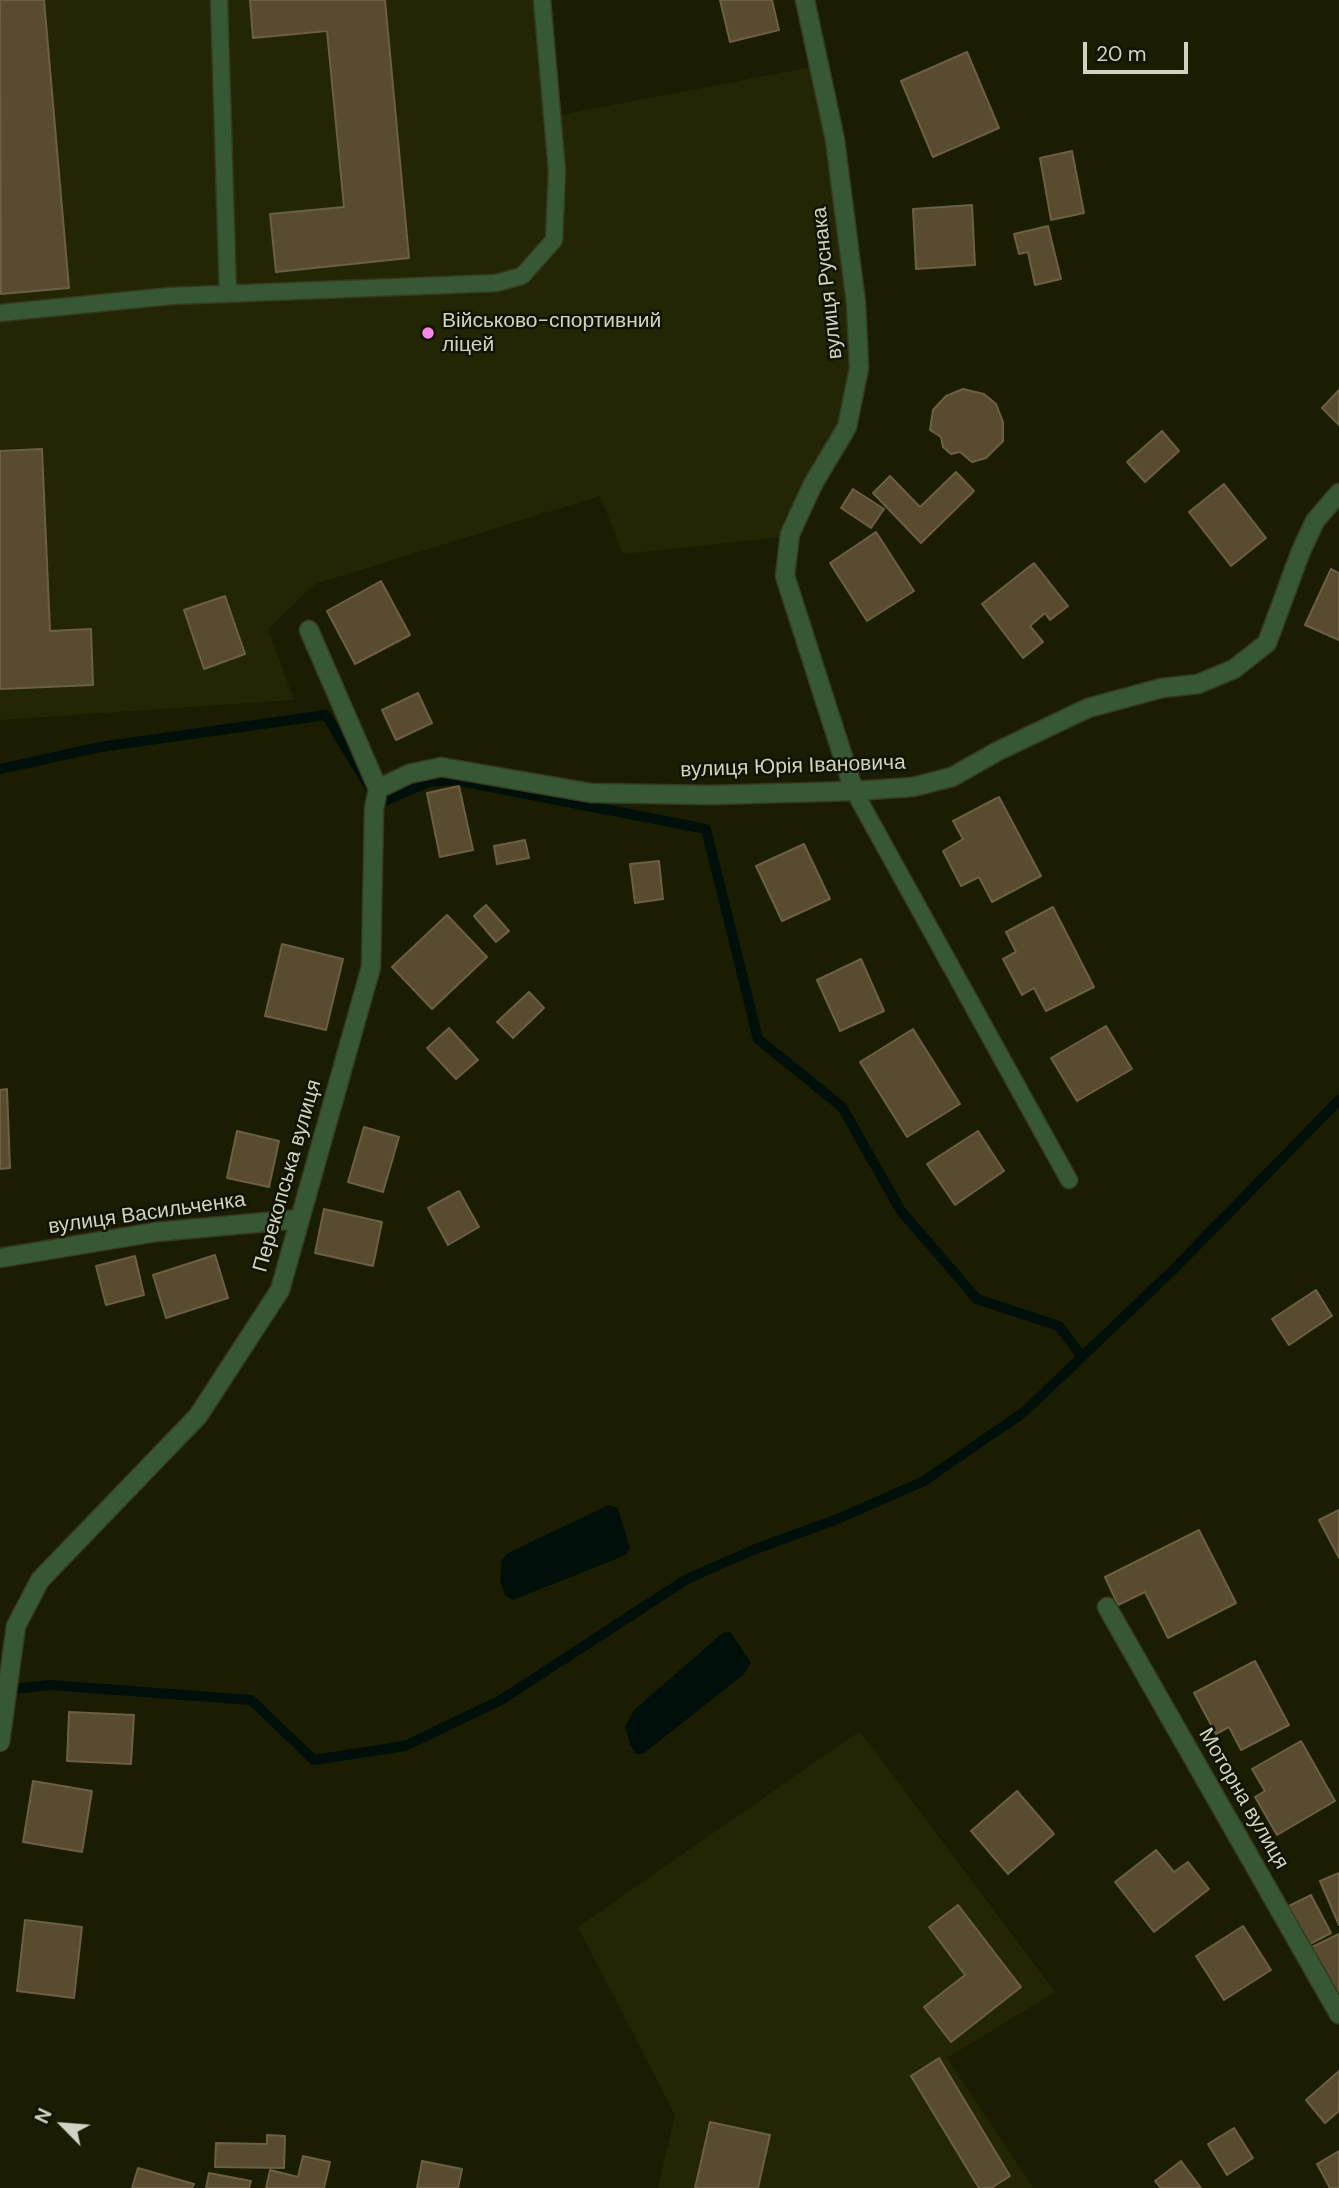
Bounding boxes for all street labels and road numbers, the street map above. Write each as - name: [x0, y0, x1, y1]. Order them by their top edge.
- street label: вулиця Руснака: [807, 206, 849, 360]
- street label: вулиця Юрія Івановича: [680, 750, 906, 784]
- street label: Перекопська вулиця: [248, 1077, 328, 1275]
- street label: вулиця Васильченка: [47, 1188, 247, 1240]
- street label: Моторна вулиця: [1192, 1724, 1294, 1874]

